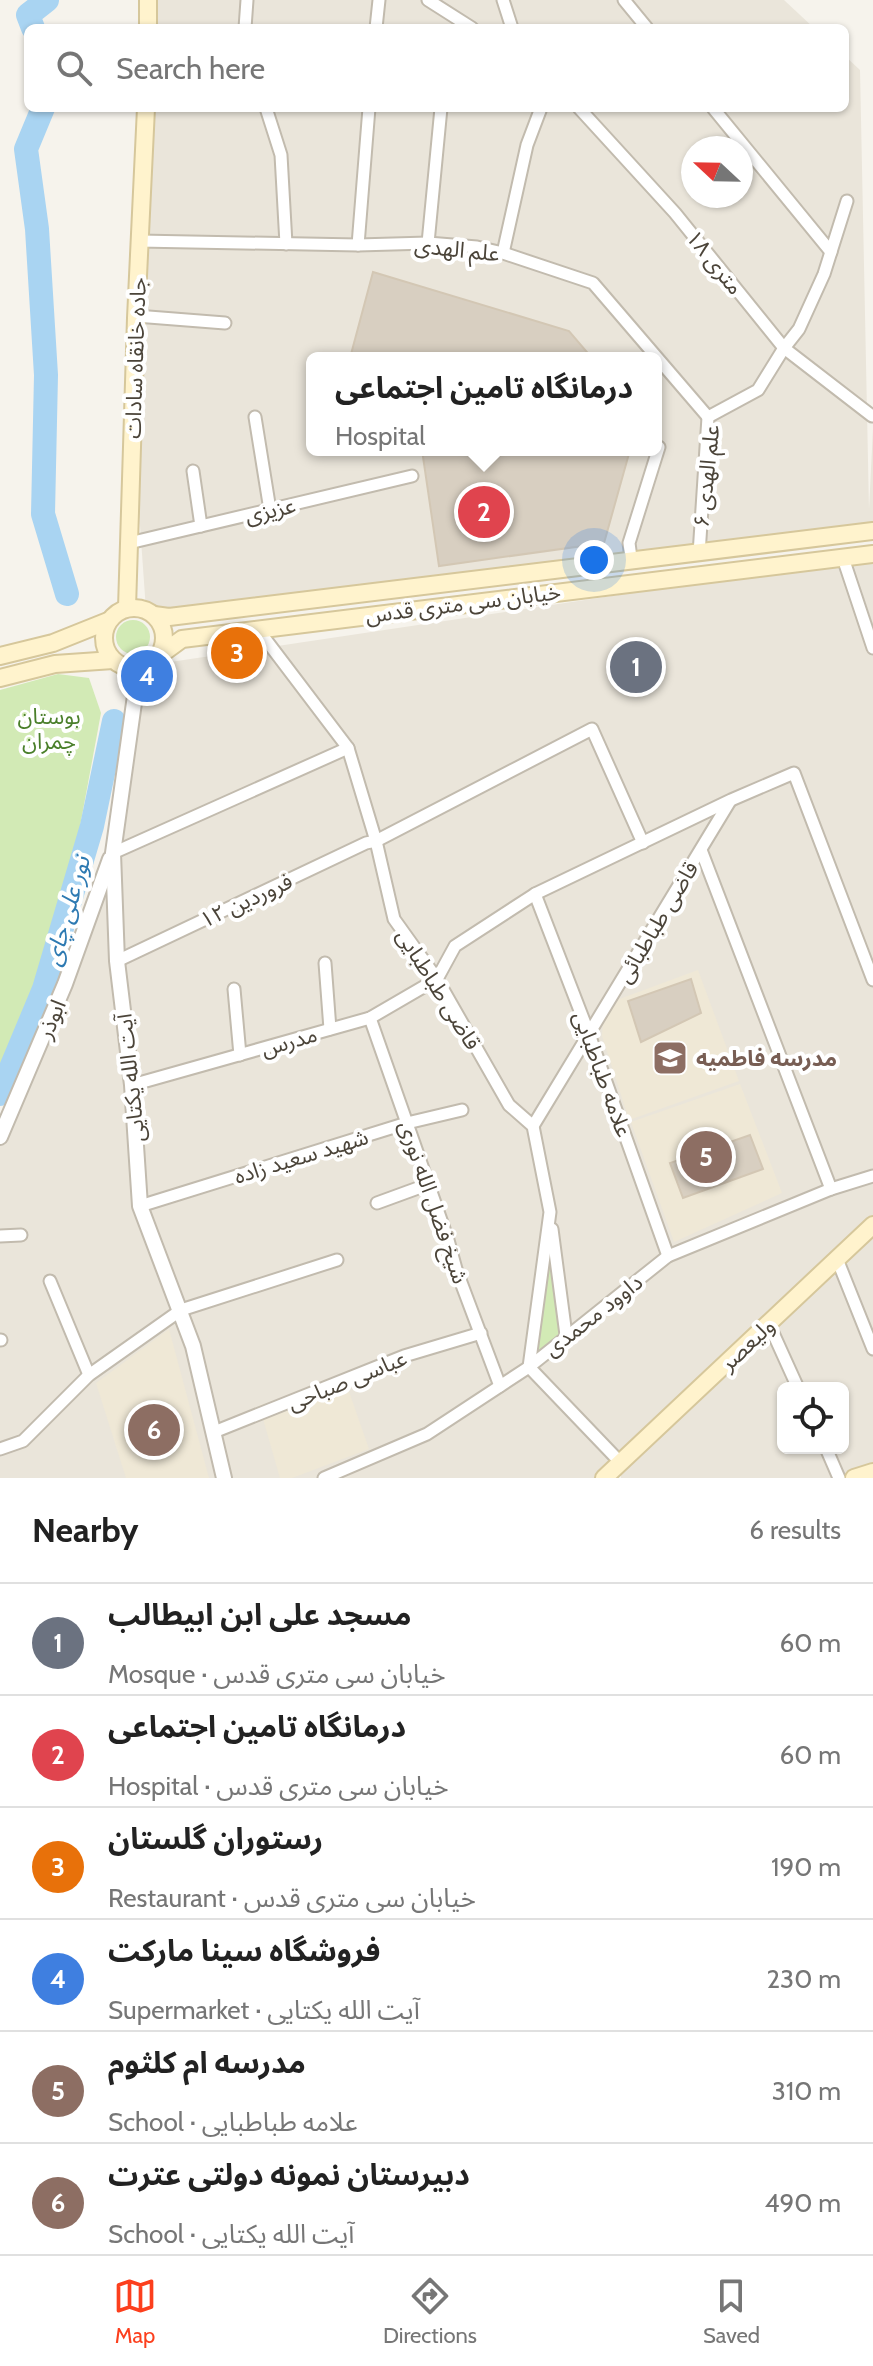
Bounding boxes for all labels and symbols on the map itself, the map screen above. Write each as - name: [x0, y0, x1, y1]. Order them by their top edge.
- north arrow: [681, 136, 753, 208]
- street label: ۱۸ متری: [680, 225, 749, 300]
- street label: علم الهدی: [413, 232, 501, 270]
- street label: جاده خانقاه سادات: [119, 277, 152, 439]
- street label: علم الهدی ۶: [688, 423, 728, 529]
- pin: 2: [458, 482, 510, 542]
- street label: عزیزی: [242, 492, 298, 529]
- your location: [574, 540, 614, 580]
- street label: خیابان سی متری قدس: [364, 578, 562, 629]
- pin: 3: [211, 623, 263, 683]
- pin: 1: [610, 637, 662, 697]
- pin: 4: [121, 646, 173, 706]
- park label: بوستان چمران: [17, 703, 81, 756]
- water label: نور علی چای: [37, 851, 98, 970]
- street label: قاضی طباطبائی: [611, 857, 704, 988]
- street label: ۱۲ فروردین: [196, 867, 297, 934]
- street label: قاضی طباطبایی: [391, 924, 487, 1055]
- street label: ابوذر: [31, 995, 72, 1044]
- street label: علامه طباطبایی: [567, 1008, 638, 1141]
- street label: آیت الله یکتایی: [110, 1011, 151, 1144]
- street label: مدرس: [258, 1021, 320, 1062]
- school or university icon: مدرسه فاطمیه: [651, 1039, 689, 1077]
- place label: مدرسه فاطمیه: [696, 1045, 837, 1072]
- street label: شیخ فضل الله نوری: [390, 1117, 474, 1288]
- street label: شهید سعید زاده: [231, 1123, 372, 1190]
- pin: 5: [680, 1127, 732, 1187]
- street label: داوود محمدی: [539, 1269, 648, 1362]
- street label: ولیعصر: [714, 1312, 780, 1377]
- street label: عباسی صباحی: [284, 1344, 411, 1417]
- pin: 6: [128, 1400, 180, 1460]

